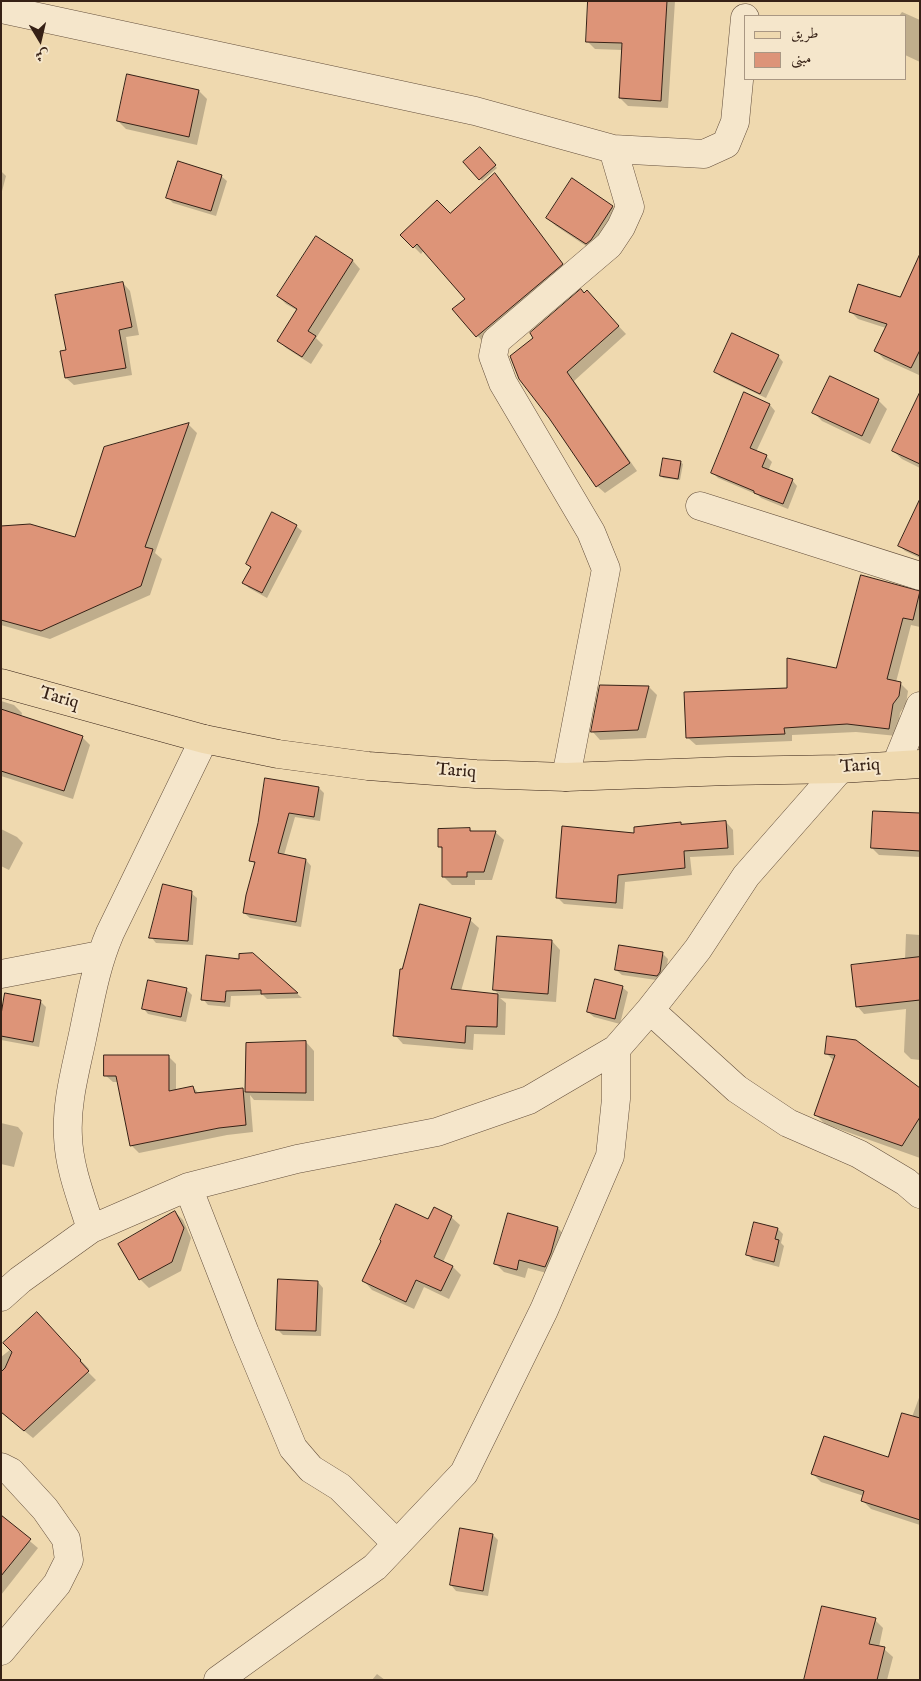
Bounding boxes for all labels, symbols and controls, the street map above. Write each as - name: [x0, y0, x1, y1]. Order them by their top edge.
- north arrow: [15, 15, 65, 65]
- legend: [744, 15, 906, 80]
- text: طريق: [791, 24, 818, 43]
- text: ش: [34, 45, 51, 65]
- text: مبنى: [791, 49, 811, 68]
- street label: Tariq: [37, 683, 81, 715]
- street label: Tariq: [839, 755, 881, 779]
- street label: Tariq: [435, 760, 477, 784]

